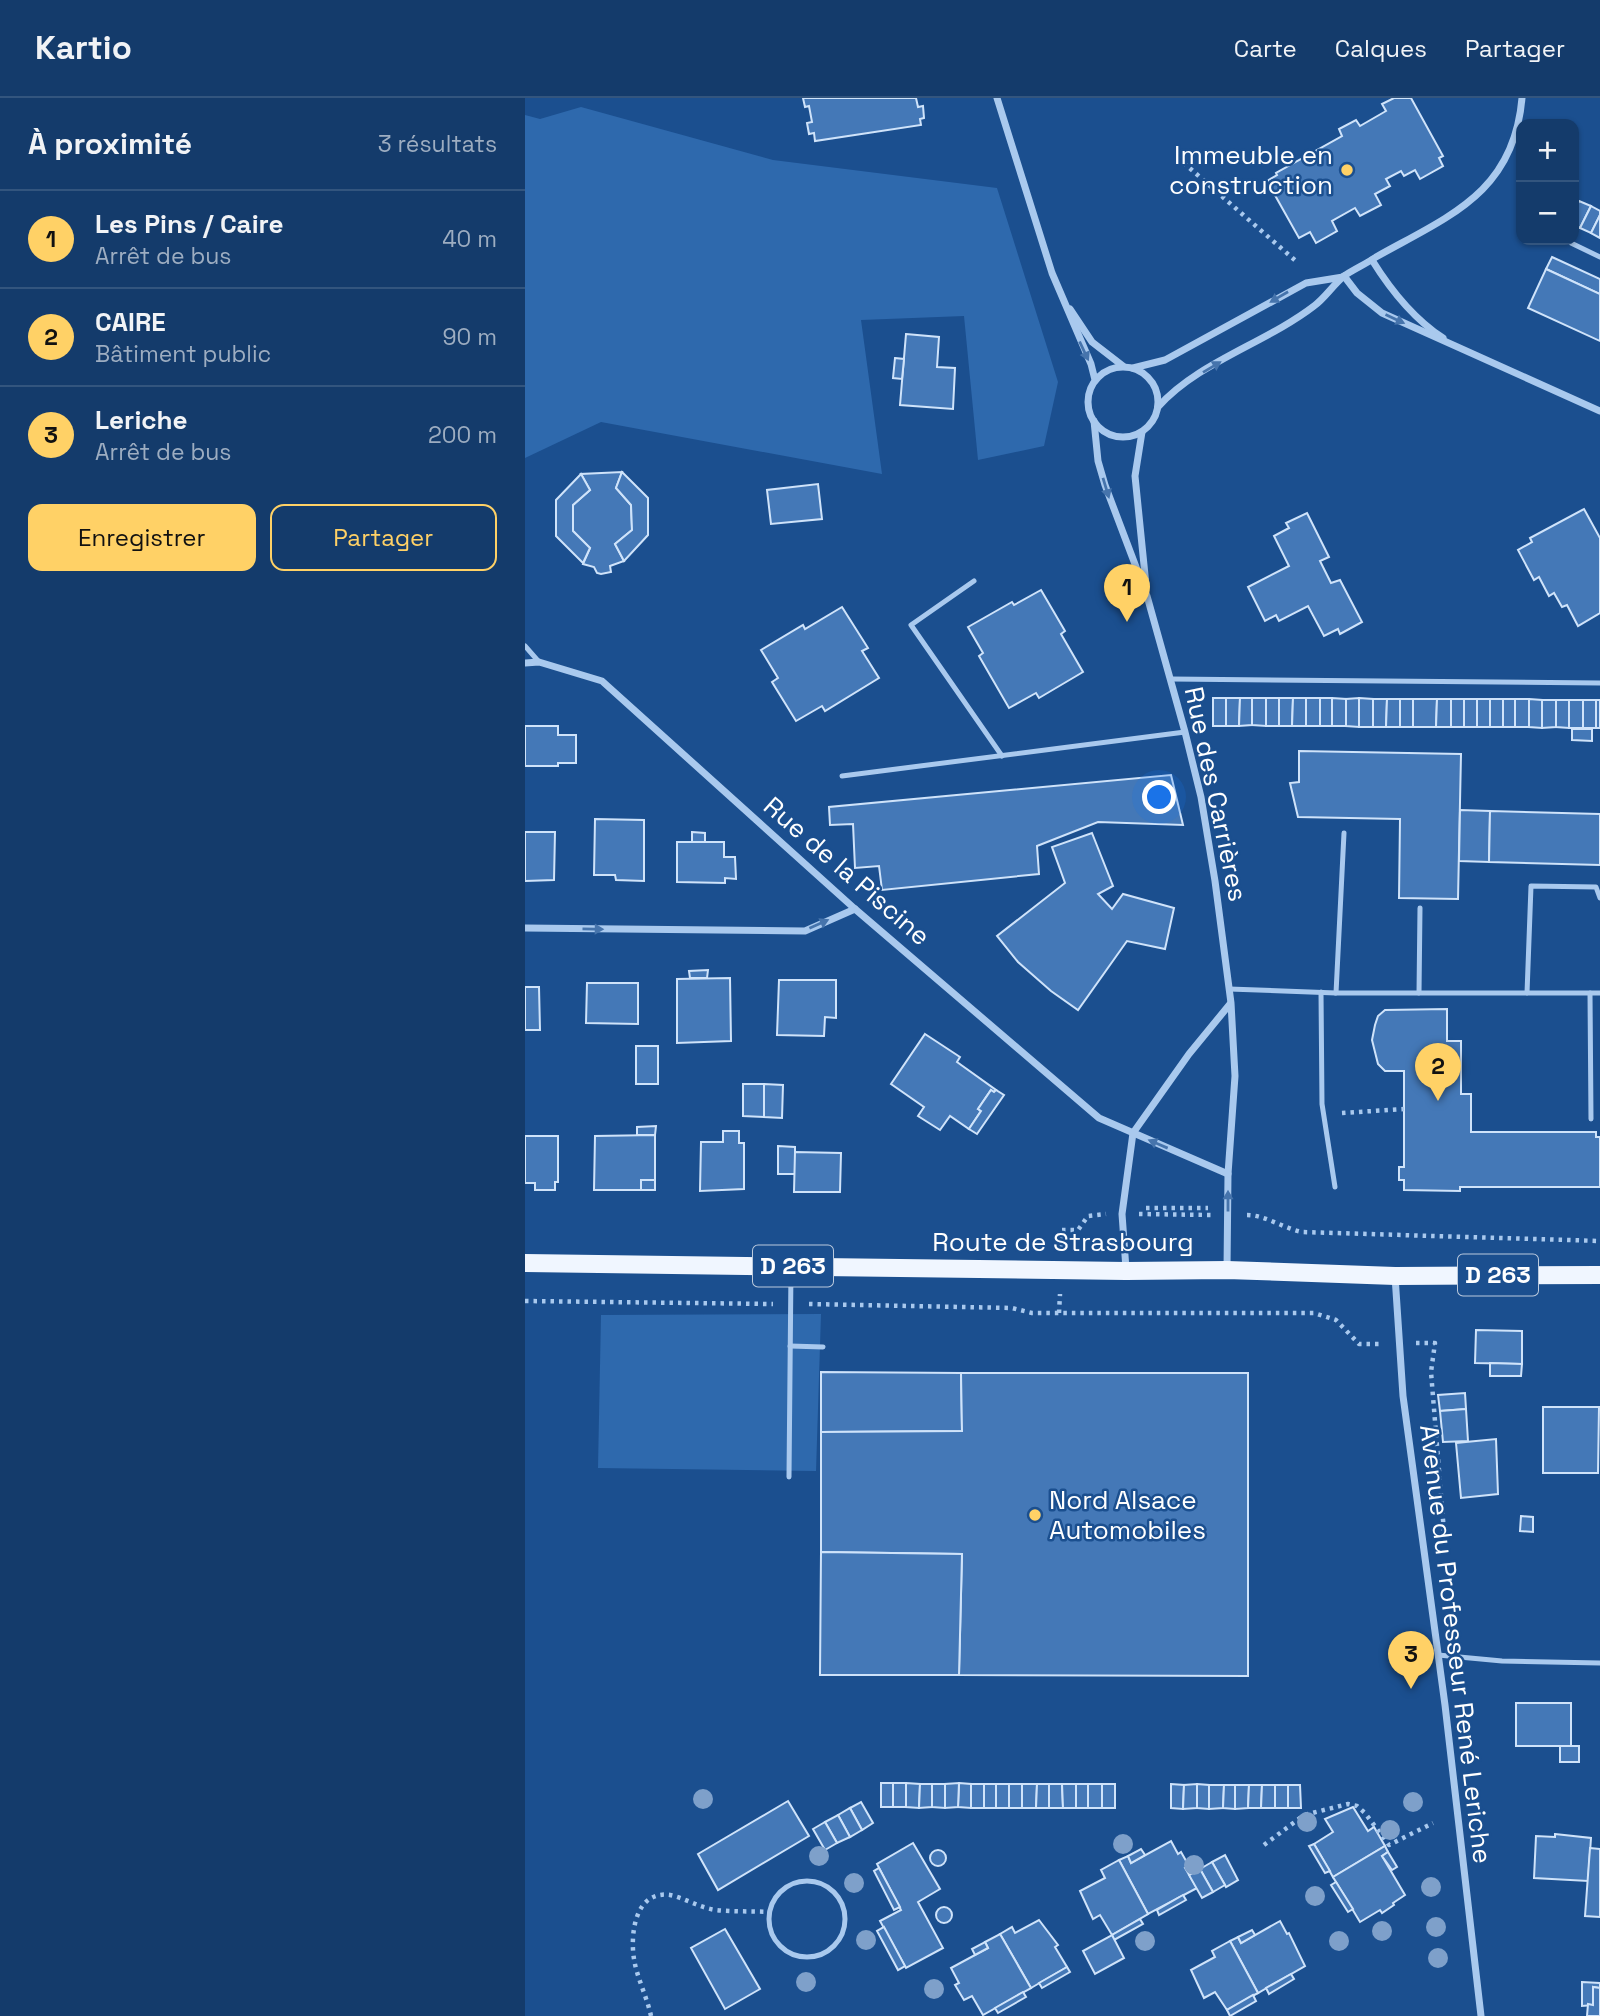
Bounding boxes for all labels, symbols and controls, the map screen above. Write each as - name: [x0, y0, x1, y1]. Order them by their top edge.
- text: Kartio: [35, 27, 132, 69]
- text: Carte: [1234, 33, 1297, 64]
- text: Calques: [1335, 33, 1427, 64]
- text: Partager: [1465, 33, 1565, 64]
- map controls: [1516, 119, 1579, 245]
- button: +: [1516, 119, 1579, 182]
- text: À proximité: [28, 124, 192, 163]
- text: 3 résultats: [378, 129, 497, 159]
- place label: Immeuble en construction: [1169, 138, 1333, 202]
- marker: Immeuble en construction: [1339, 162, 1355, 178]
- button: −: [1516, 182, 1579, 245]
- text: Les Pins / Caire: [95, 207, 283, 241]
- text: 1: [46, 224, 56, 254]
- text: 40 m: [442, 224, 497, 254]
- text: Arrêt de bus: [95, 241, 231, 271]
- one-way arrow: [1270, 291, 1289, 303]
- text: CAIRE: [95, 305, 166, 339]
- one-way arrow: [1385, 313, 1405, 325]
- text: 2: [44, 322, 58, 352]
- text: 90 m: [442, 322, 497, 352]
- text: Bâtiment public: [95, 339, 271, 369]
- one-way arrow: [1079, 341, 1090, 361]
- one-way arrow: [1203, 361, 1222, 373]
- text: Leriche: [95, 403, 188, 437]
- text: 3: [44, 420, 58, 450]
- text: 200 m: [428, 420, 497, 450]
- text: Arrêt de bus: [95, 437, 231, 467]
- one-way arrow: [1101, 477, 1111, 498]
- button: Enregistrer: [28, 504, 256, 571]
- button: Partager: [270, 504, 497, 571]
- pin: 1: [1104, 564, 1150, 622]
- street label: Rue des Carrières: [1177, 684, 1255, 904]
- your location: [1142, 780, 1176, 814]
- street label: Rue de la Piscine: [757, 789, 937, 953]
- one-way arrow: [809, 918, 830, 929]
- one-way arrow: [582, 923, 604, 935]
- pin: 2: [1415, 1043, 1461, 1101]
- one-way arrow: [1147, 1138, 1168, 1149]
- one-way arrow: [1222, 1190, 1234, 1212]
- street label: Route de Strasbourg: [932, 1225, 1194, 1259]
- road number: D 263: [753, 1246, 833, 1286]
- road number: D 263: [1458, 1254, 1538, 1296]
- street label: Avenue du Professeur René Leriche: [1412, 1422, 1500, 1866]
- place label: Nord Alsace Automobiles: [1049, 1483, 1206, 1547]
- marker: Nord Alsace Automobiles: [1027, 1507, 1043, 1523]
- pin: 3: [1388, 1631, 1434, 1689]

